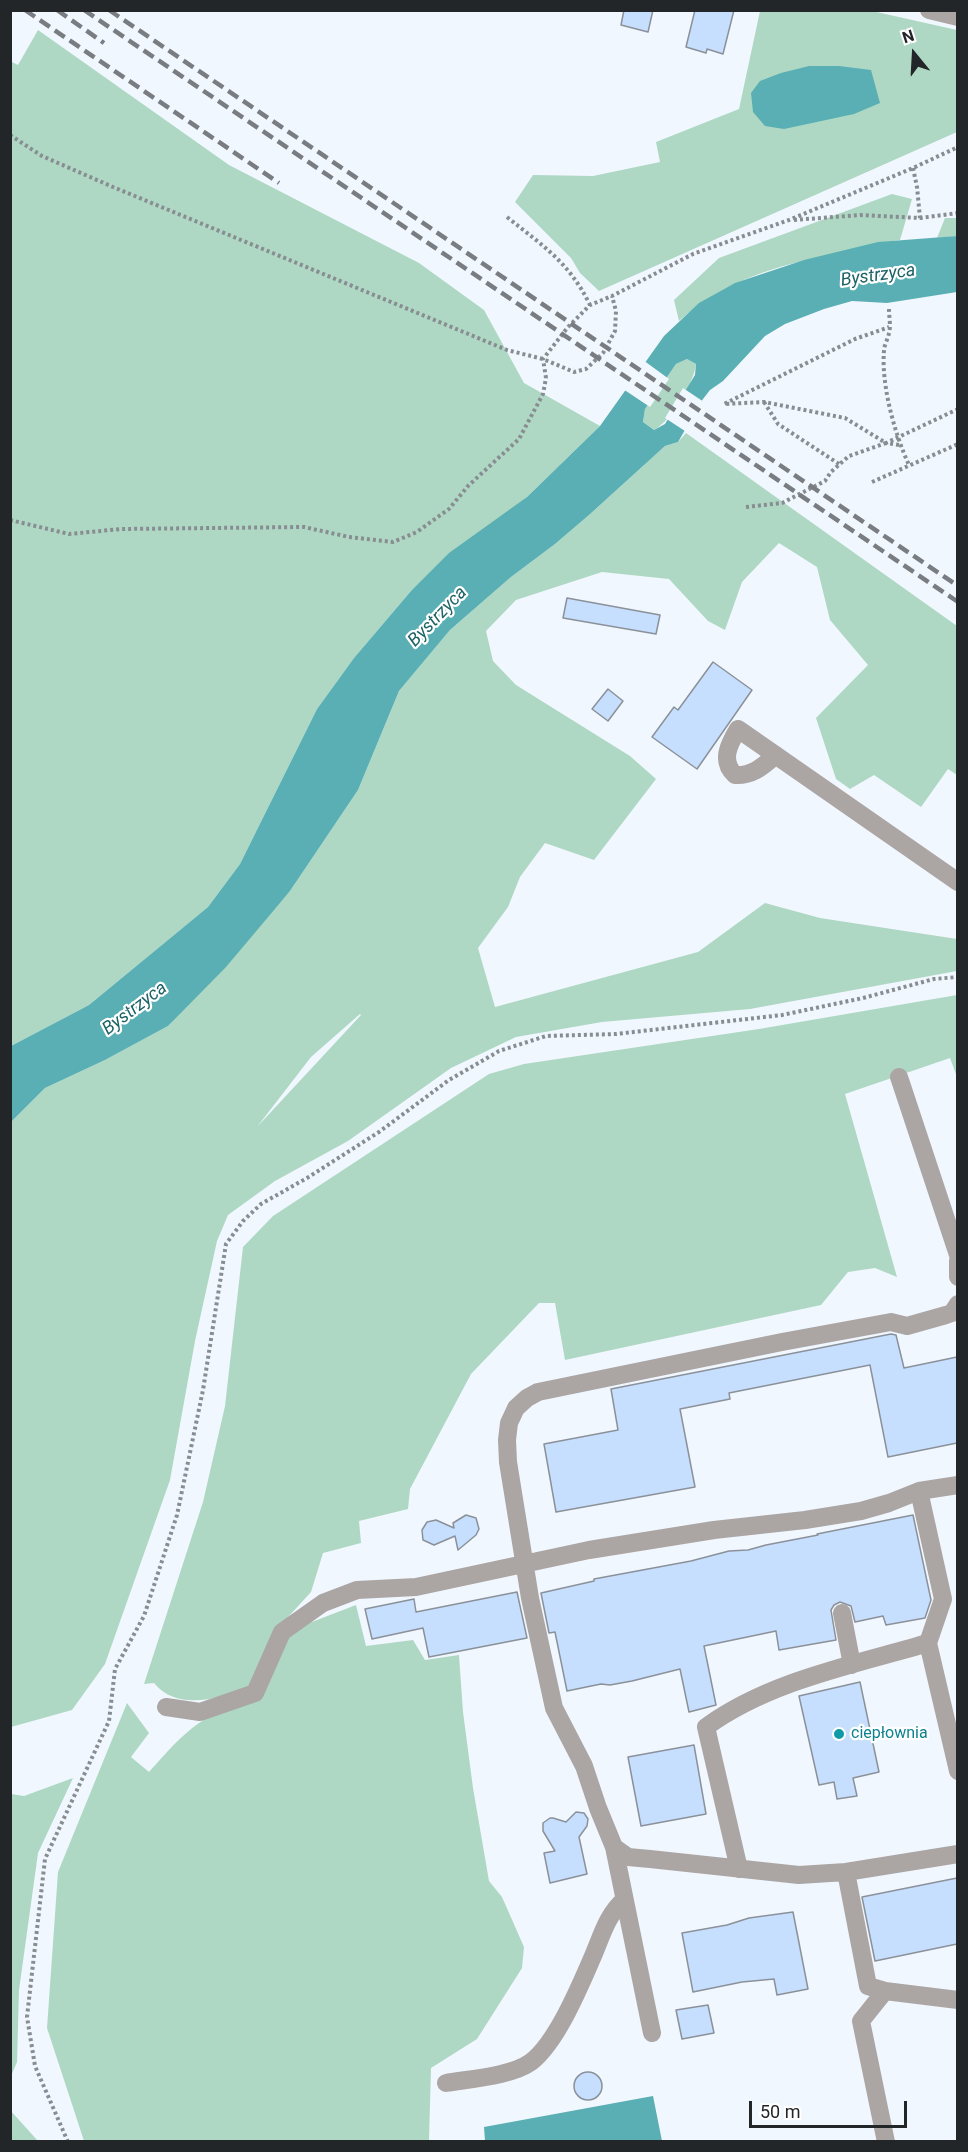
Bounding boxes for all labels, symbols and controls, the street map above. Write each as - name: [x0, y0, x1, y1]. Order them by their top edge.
- north arrow: [884, 24, 944, 84]
- text: N: [900, 26, 917, 47]
- water label: Bystrzyca: [839, 260, 917, 292]
- water label: Bystrzyca: [404, 582, 472, 652]
- water label: Bystrzyca: [98, 978, 172, 1040]
- place label: ciepłownia: [851, 1724, 928, 1744]
- marker: ciepłownia: [832, 1727, 846, 1741]
- scale bar: [752, 2089, 910, 2127]
- text: 50 m: [760, 2101, 800, 2122]

